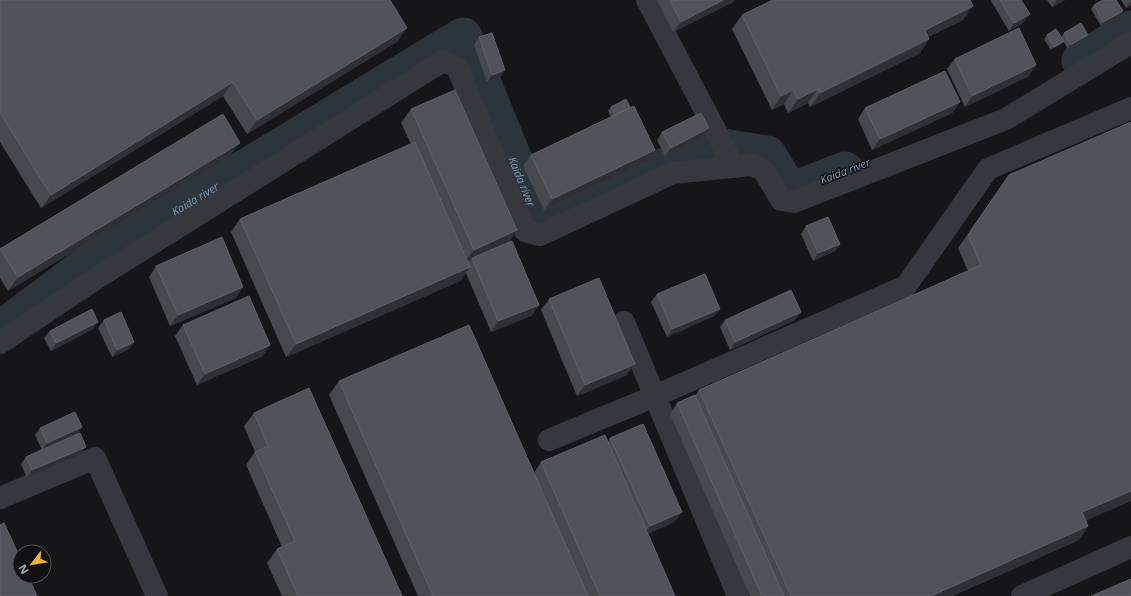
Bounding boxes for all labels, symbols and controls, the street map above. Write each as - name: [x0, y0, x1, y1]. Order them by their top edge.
- water label: Kaida river: [505, 154, 539, 209]
- water label: Kaida river: [818, 154, 873, 187]
- water label: Kaida river: [169, 178, 222, 219]
- north arrow: [12, 544, 52, 584]
- text: N: [14, 562, 32, 577]

